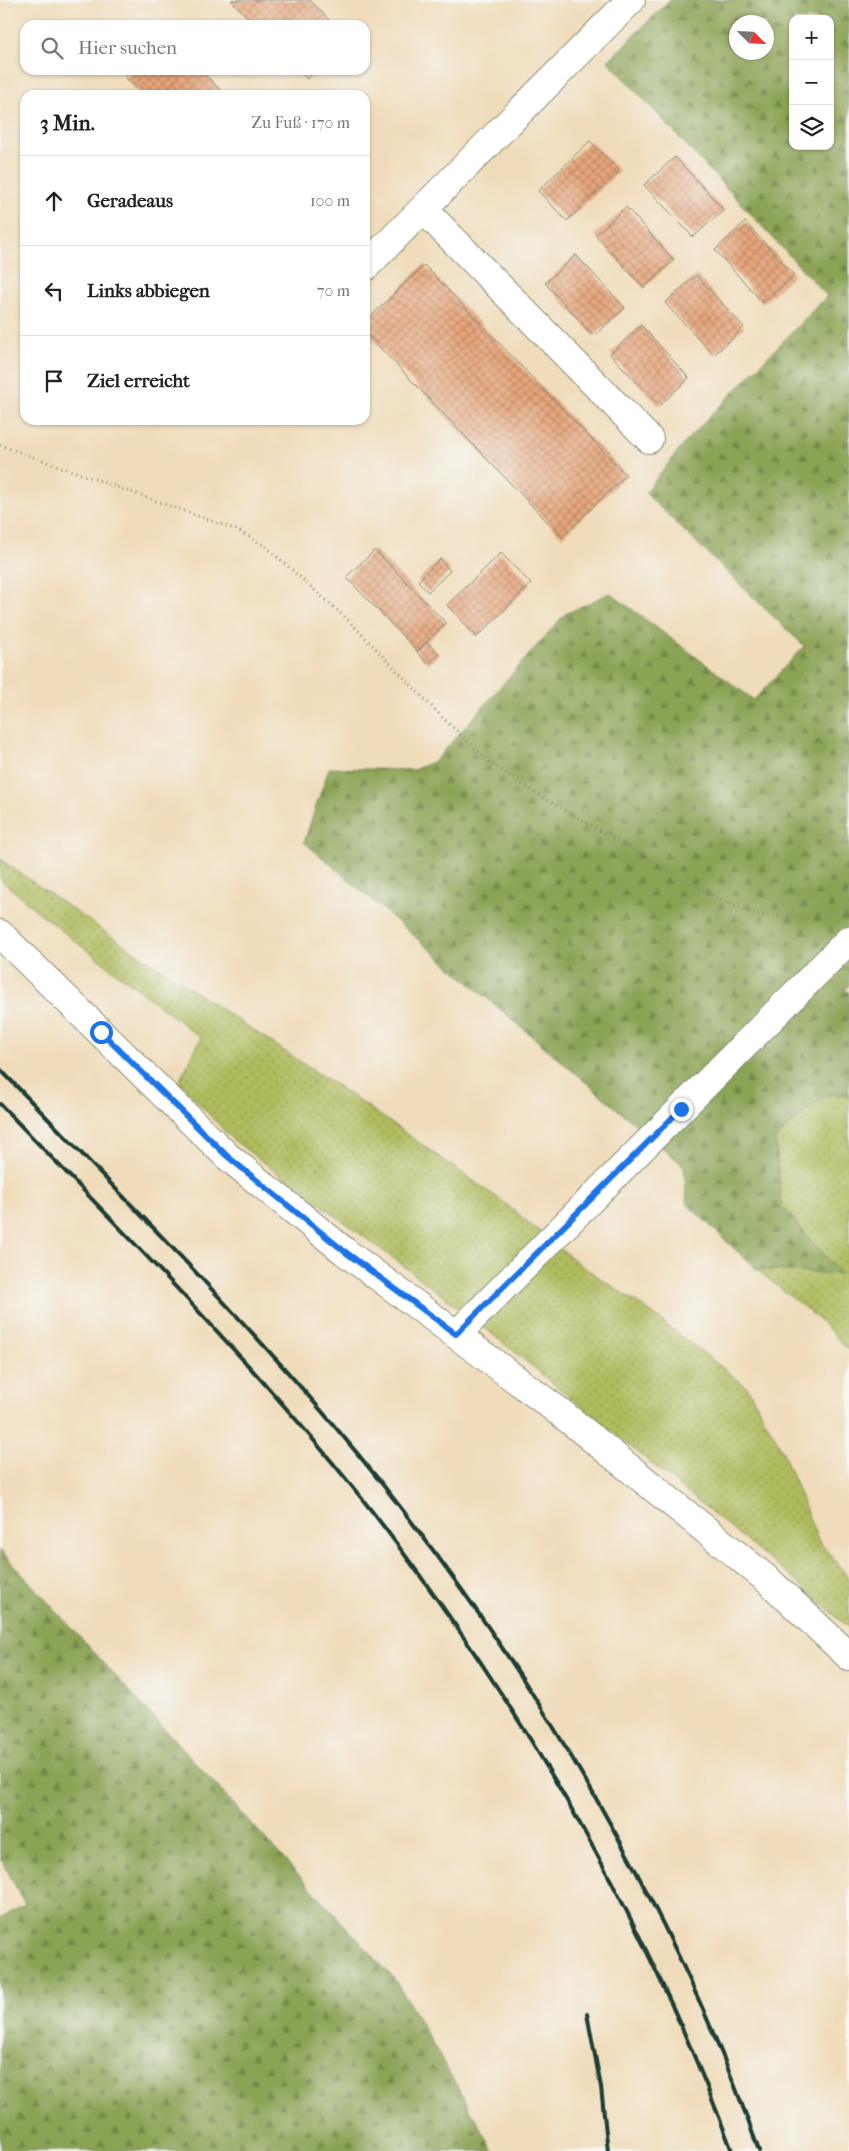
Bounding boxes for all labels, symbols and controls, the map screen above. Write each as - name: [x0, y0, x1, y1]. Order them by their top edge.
- north arrow: [729, 15, 774, 60]
- map controls: [789, 15, 834, 150]
- button: +: [789, 15, 834, 60]
- search box: [20, 20, 370, 75]
- icon: search: [38, 34, 66, 62]
- text: Hier suchen: [78, 37, 177, 59]
- button: −: [789, 60, 834, 105]
- button: layers: [789, 105, 834, 150]
- text: 3 Min.: [40, 111, 95, 135]
- text: Zu Fuß · 170 m: [251, 113, 350, 132]
- icon: ahead: [40, 187, 68, 215]
- text: Geradeaus: [87, 190, 173, 212]
- text: 100 m: [310, 191, 350, 210]
- icon: left: [40, 277, 68, 305]
- text: Links abbiegen: [87, 280, 210, 302]
- text: 70 m: [317, 281, 350, 300]
- icon: arrive: [40, 367, 68, 395]
- text: Ziel erreicht: [87, 370, 190, 392]
- route start: [90, 1021, 113, 1044]
- route end: [670, 1098, 693, 1121]

